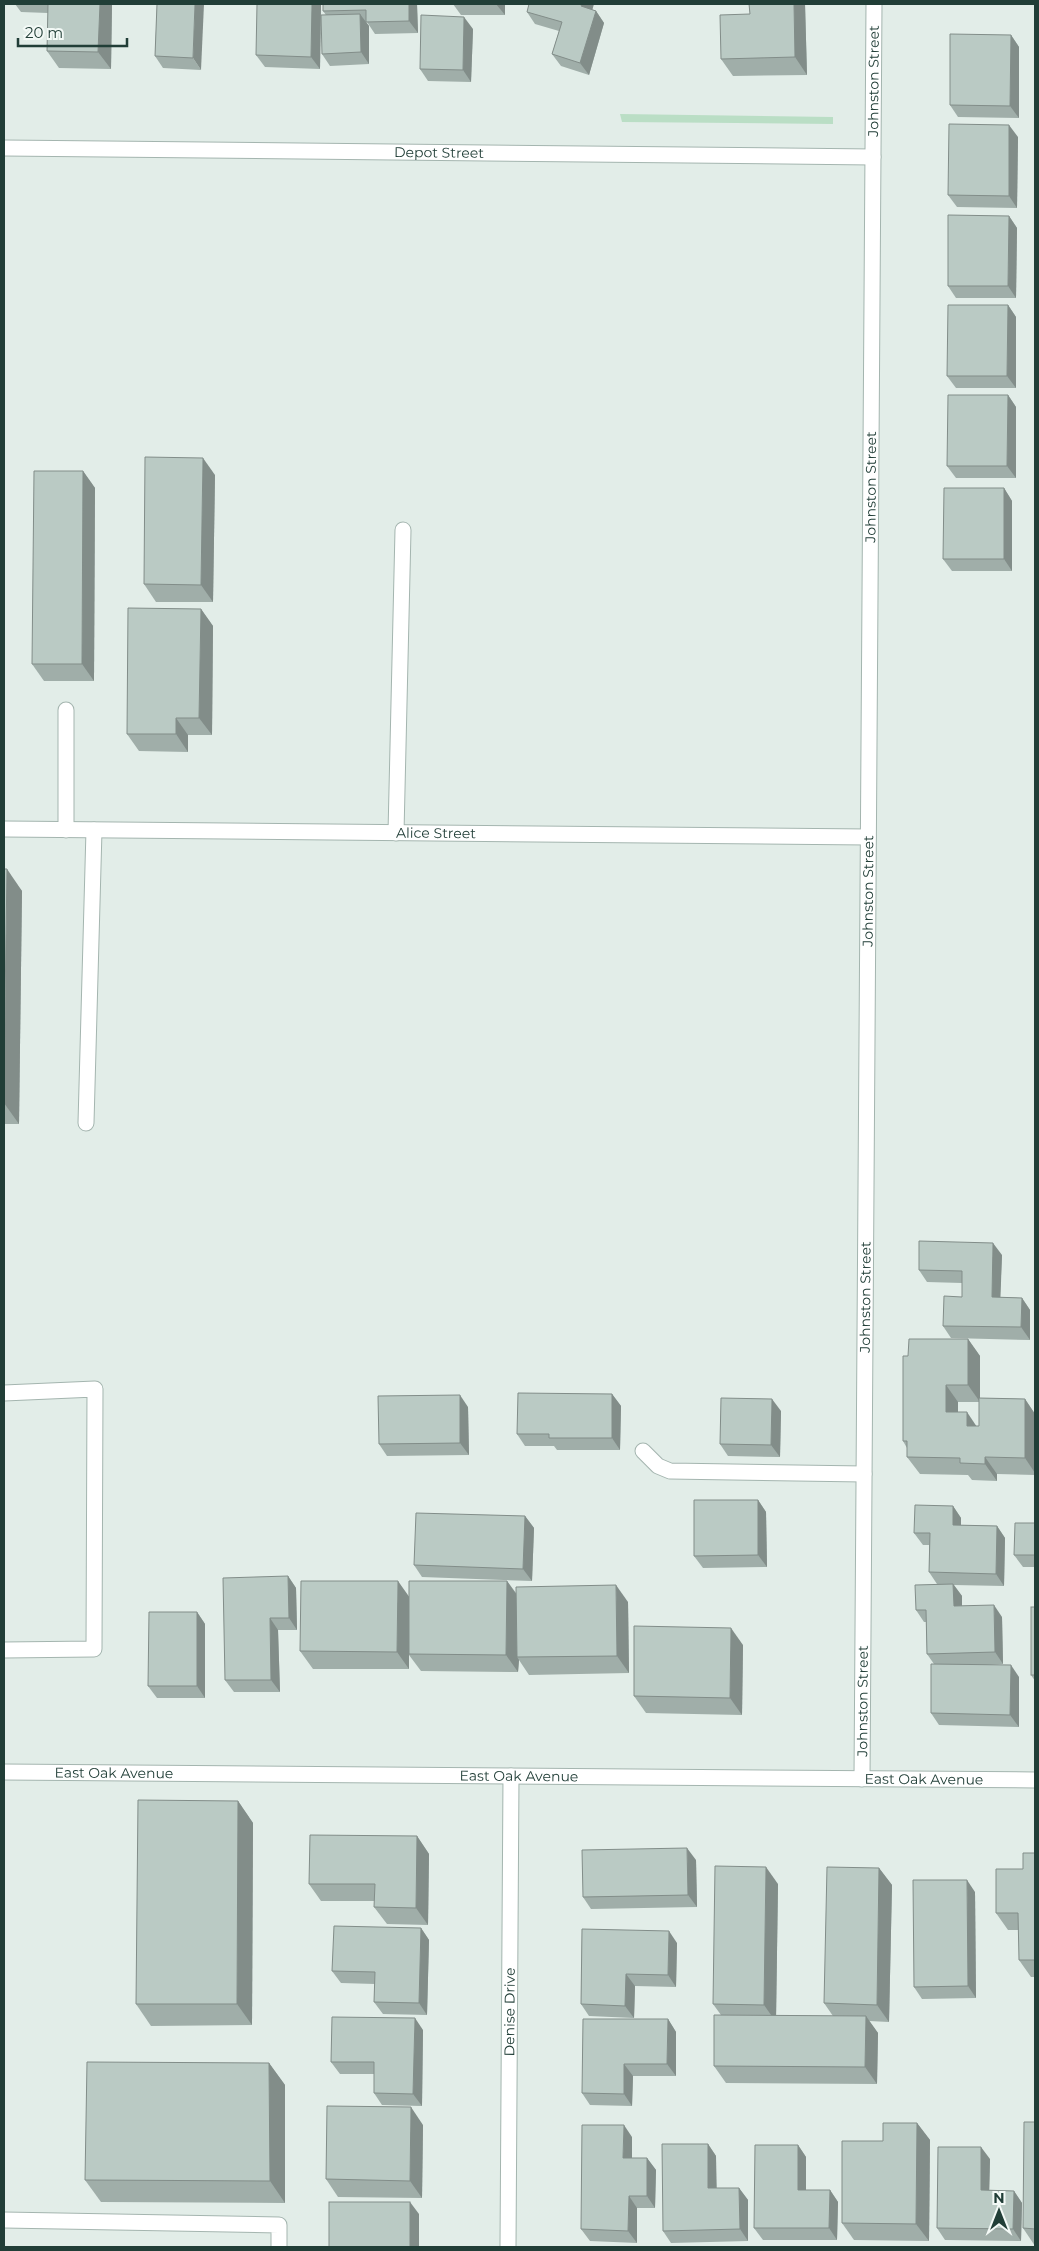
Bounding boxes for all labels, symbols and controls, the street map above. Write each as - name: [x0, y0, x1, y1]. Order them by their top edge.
- scale bar: [18, 15, 126, 47]
- text: 20 m: [25, 23, 63, 42]
- street label: Johnston Street: [864, 25, 883, 138]
- street label: Depot Street: [394, 143, 484, 162]
- street label: Johnston Street: [861, 431, 880, 544]
- street label: Alice Street: [396, 824, 476, 842]
- street label: Johnston Street: [859, 835, 877, 948]
- street label: Johnston Street: [856, 1241, 875, 1354]
- street label: Johnston Street: [853, 1645, 872, 1758]
- street label: East Oak Avenue: [55, 1763, 173, 1782]
- street label: East Oak Avenue: [460, 1767, 578, 1785]
- street label: East Oak Avenue: [865, 1770, 983, 1789]
- street label: Denise Drive: [500, 1967, 519, 2057]
- north arrow: [974, 2186, 1024, 2236]
- text: N: [993, 2189, 1005, 2207]

